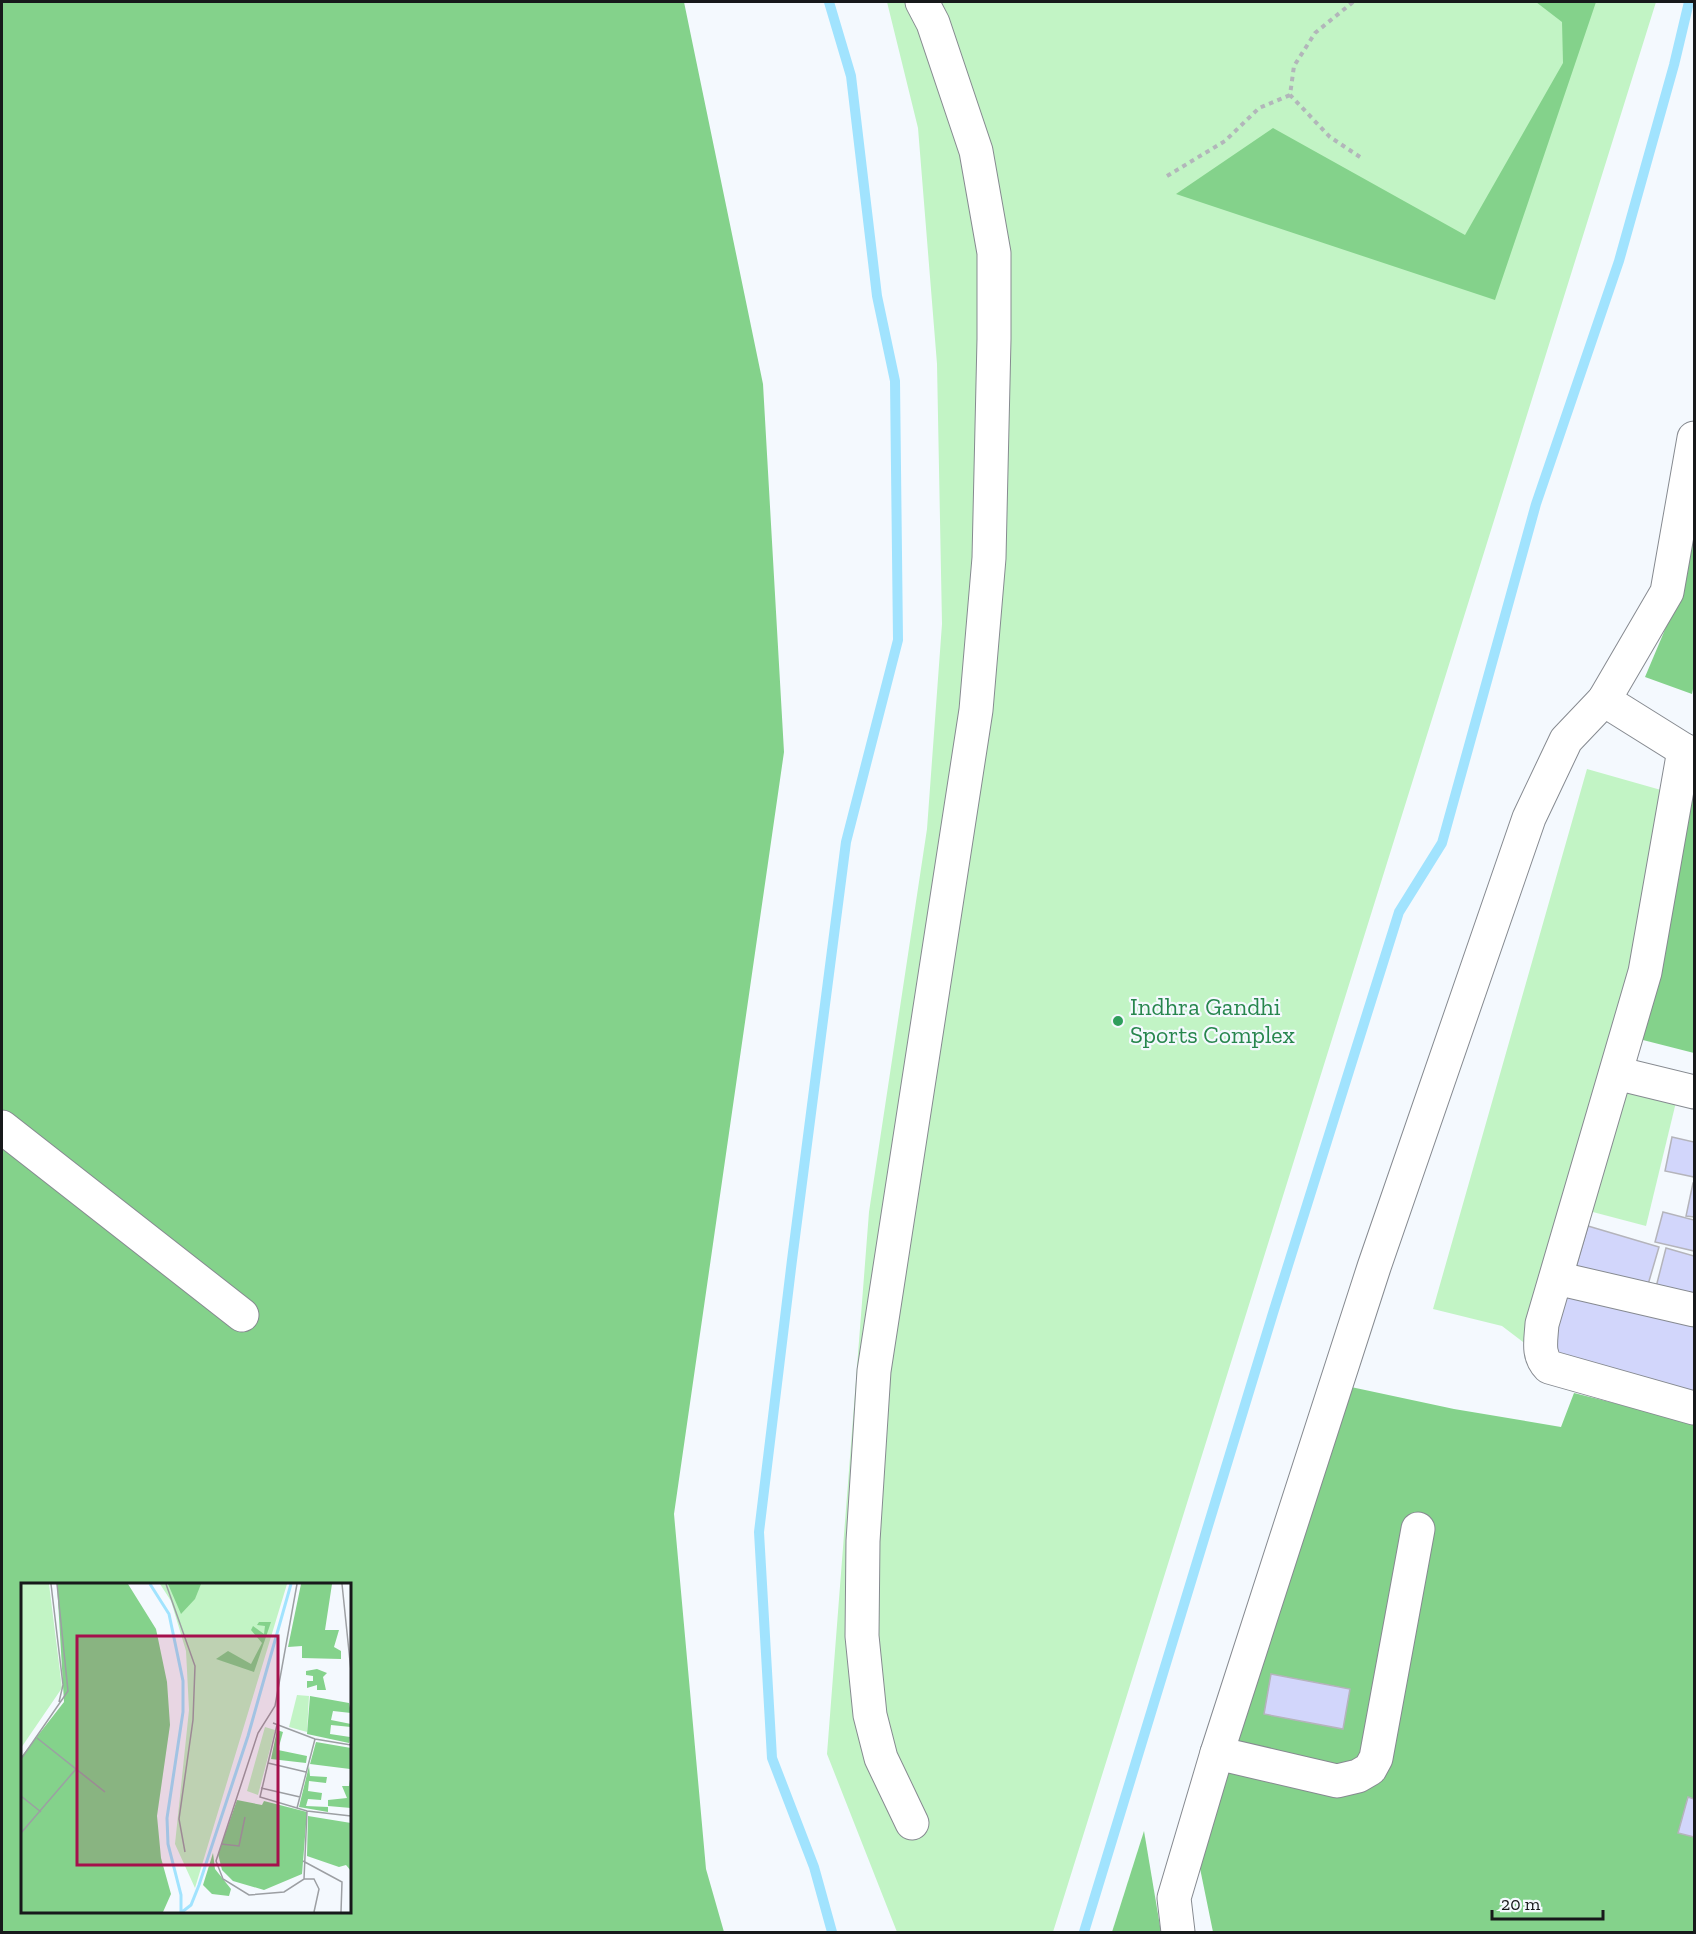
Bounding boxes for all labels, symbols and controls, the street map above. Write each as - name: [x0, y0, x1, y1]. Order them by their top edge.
- place label: Indhra Gandhi Sports Complex: [1130, 992, 1295, 1049]
- marker: Indhra Gandhi Sports Complex: [1111, 1014, 1125, 1028]
- inset map: [21, 1583, 351, 1913]
- scale bar: [1492, 1883, 1603, 1921]
- text: 20 m: [1501, 1893, 1541, 1915]

